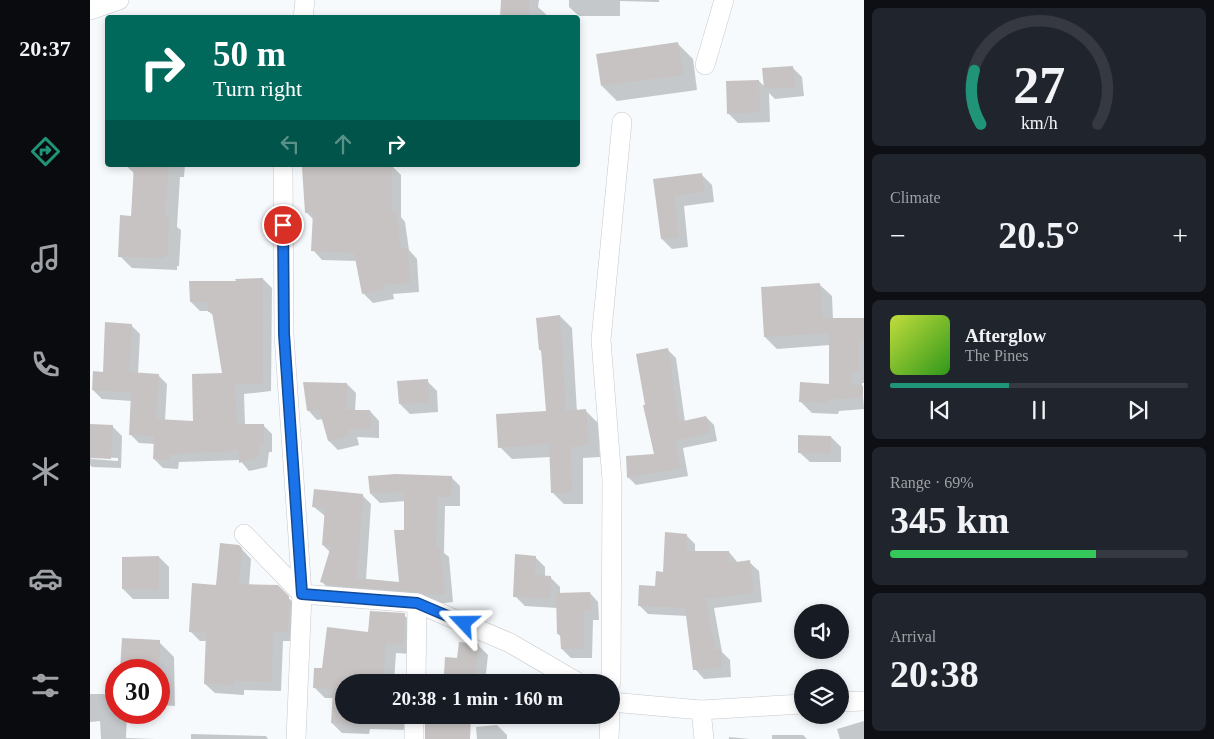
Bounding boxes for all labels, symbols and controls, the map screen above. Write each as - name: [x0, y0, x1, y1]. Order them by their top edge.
- icon: right: [130, 35, 195, 100]
- text: 50 m: [213, 35, 286, 74]
- text: 20:37: [19, 36, 71, 61]
- text: 27: [1013, 57, 1065, 114]
- text: Turn right: [213, 76, 302, 101]
- text: km/h: [1021, 113, 1057, 133]
- icon: left: [276, 130, 304, 158]
- icon: ahead: [329, 130, 357, 158]
- icon: right: [382, 130, 410, 158]
- icon: directions: [28, 134, 63, 169]
- text: Climate: [890, 189, 941, 206]
- pin: [262, 204, 304, 246]
- icon: arrive: [269, 211, 297, 239]
- text: 20.5°: [998, 214, 1080, 256]
- text: −: [890, 220, 906, 251]
- text: +: [1172, 220, 1188, 251]
- icon: music: [28, 241, 63, 276]
- text: Afterglow: [965, 325, 1046, 346]
- icon: phone: [28, 347, 63, 382]
- text: The Pines: [965, 347, 1029, 364]
- icon: previous: [926, 396, 954, 424]
- icon: pause: [1025, 396, 1053, 424]
- icon: next: [1124, 396, 1152, 424]
- icon: climate: [28, 454, 63, 489]
- text: Range · 69%: [890, 474, 974, 491]
- text: 345 km: [890, 499, 1009, 541]
- icon: car: [28, 561, 63, 596]
- position arrow: [437, 596, 489, 648]
- map controls: [794, 604, 849, 724]
- button: sound: [794, 604, 849, 659]
- text: Arrival: [890, 628, 936, 645]
- text: 20:38: [890, 653, 979, 695]
- speed limit sign: 30: [105, 659, 170, 724]
- icon: filters: [28, 668, 63, 703]
- button: layers: [794, 669, 849, 724]
- text: 20:38 · 1 min · 160 m: [392, 688, 563, 709]

